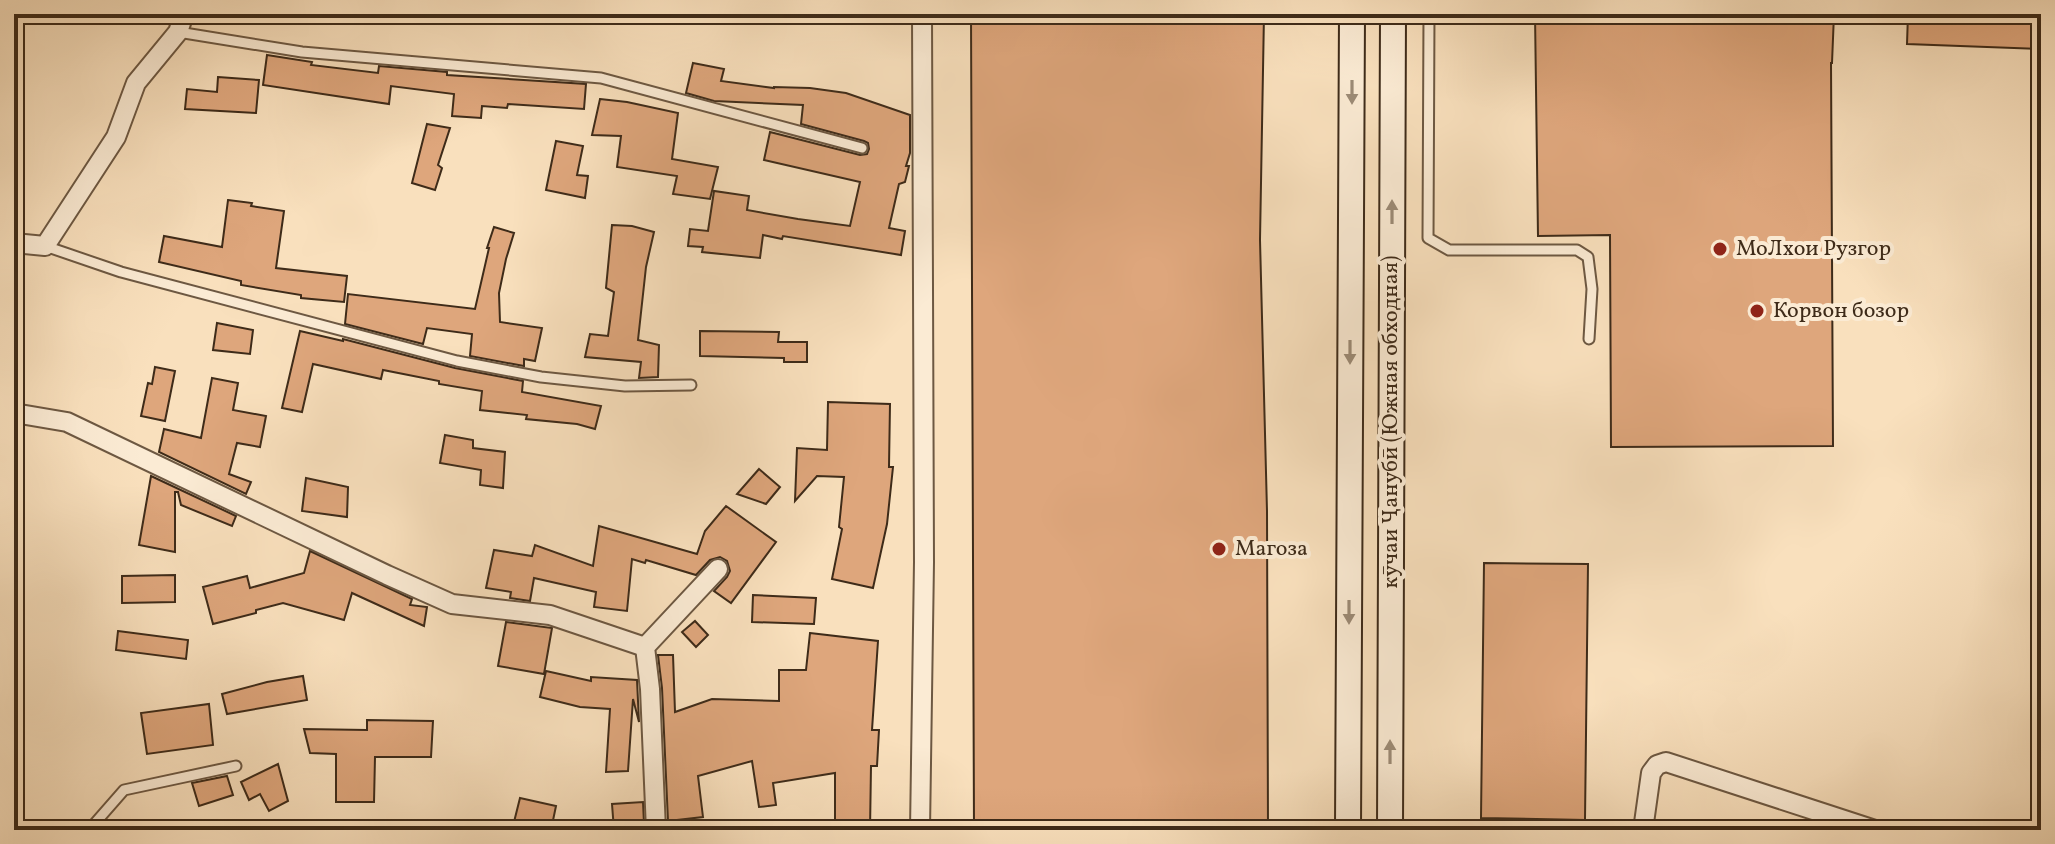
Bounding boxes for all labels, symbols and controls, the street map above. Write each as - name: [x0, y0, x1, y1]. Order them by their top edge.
- one-way arrow: [1345, 80, 1358, 105]
- one-way arrow: [1385, 199, 1398, 224]
- place label: МоЛхои Рузгор: [1736, 234, 1891, 265]
- marker: МоЛхои Рузгор: [1711, 240, 1729, 258]
- street label: кӯчаи Ҷанубӣ (Южная обходная): [1376, 256, 1407, 588]
- place label: Корвон бозор: [1773, 296, 1909, 327]
- marker: Корвон бозор: [1748, 302, 1766, 320]
- one-way arrow: [1344, 340, 1356, 365]
- place label: Магоза: [1235, 534, 1308, 565]
- marker: Магоза: [1210, 540, 1228, 558]
- one-way arrow: [1343, 600, 1355, 625]
- one-way arrow: [1384, 739, 1396, 764]

